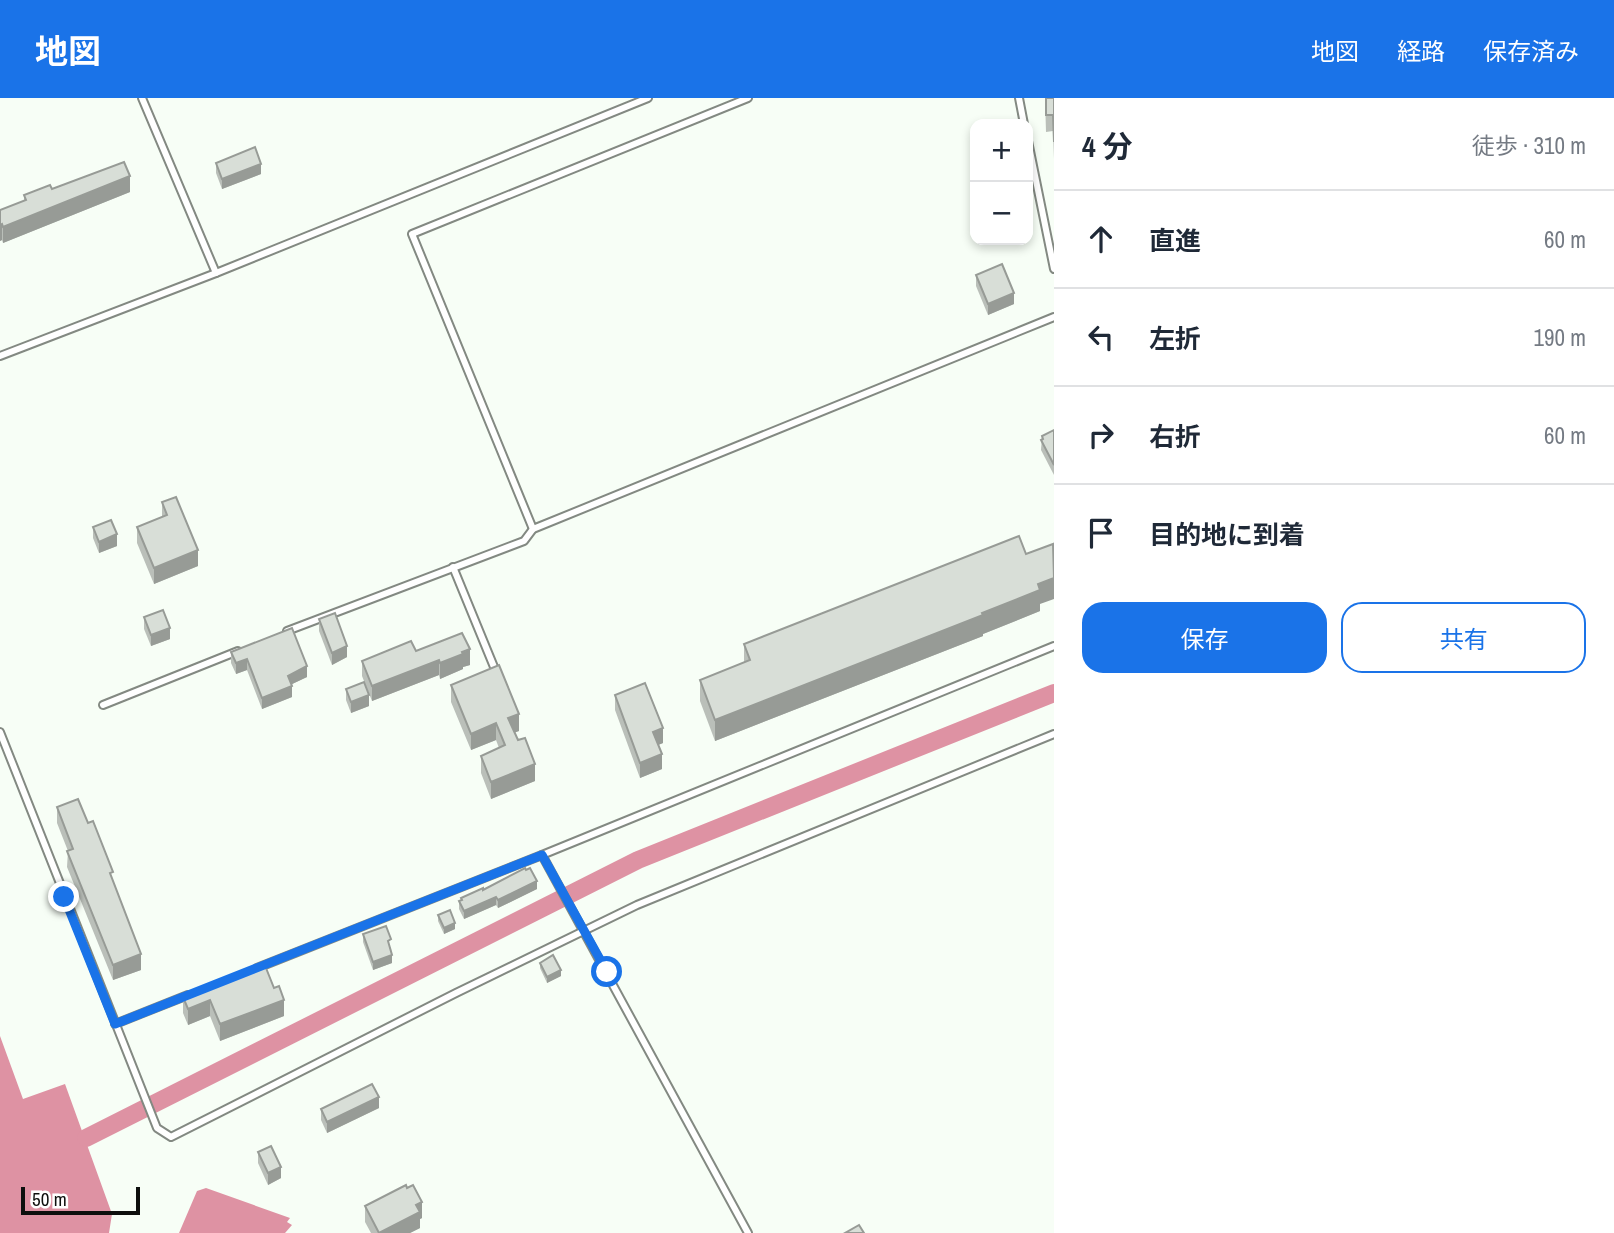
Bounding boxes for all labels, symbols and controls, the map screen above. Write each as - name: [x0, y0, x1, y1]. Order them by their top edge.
- text: 地図: [35, 29, 101, 73]
- text: 地図: [1311, 35, 1359, 67]
- text: 経路: [1397, 35, 1445, 67]
- text: 保存済み: [1483, 35, 1579, 67]
- map controls: [970, 119, 1033, 245]
- button: +: [970, 119, 1033, 182]
- text: 4 分: [1082, 126, 1133, 166]
- text: 徒歩 · 310 m: [1472, 130, 1586, 161]
- button: −: [970, 182, 1033, 245]
- icon: ahead: [1082, 220, 1120, 258]
- text: 直進: [1149, 223, 1201, 258]
- text: 60 m: [1544, 224, 1586, 255]
- icon: left: [1082, 318, 1120, 356]
- text: 左折: [1149, 321, 1201, 356]
- text: 190 m: [1534, 322, 1586, 353]
- icon: right: [1082, 416, 1120, 454]
- text: 右折: [1149, 419, 1201, 454]
- text: 60 m: [1544, 420, 1586, 451]
- icon: arrive: [1082, 514, 1120, 552]
- text: 目的地に到着: [1149, 517, 1305, 552]
- button: 保存: [1082, 602, 1327, 673]
- button: 共有: [1341, 602, 1586, 673]
- route end: [48, 881, 79, 912]
- route start: [591, 956, 622, 987]
- scale bar: [21, 1184, 140, 1216]
- text: 50 m: [32, 1186, 67, 1212]

